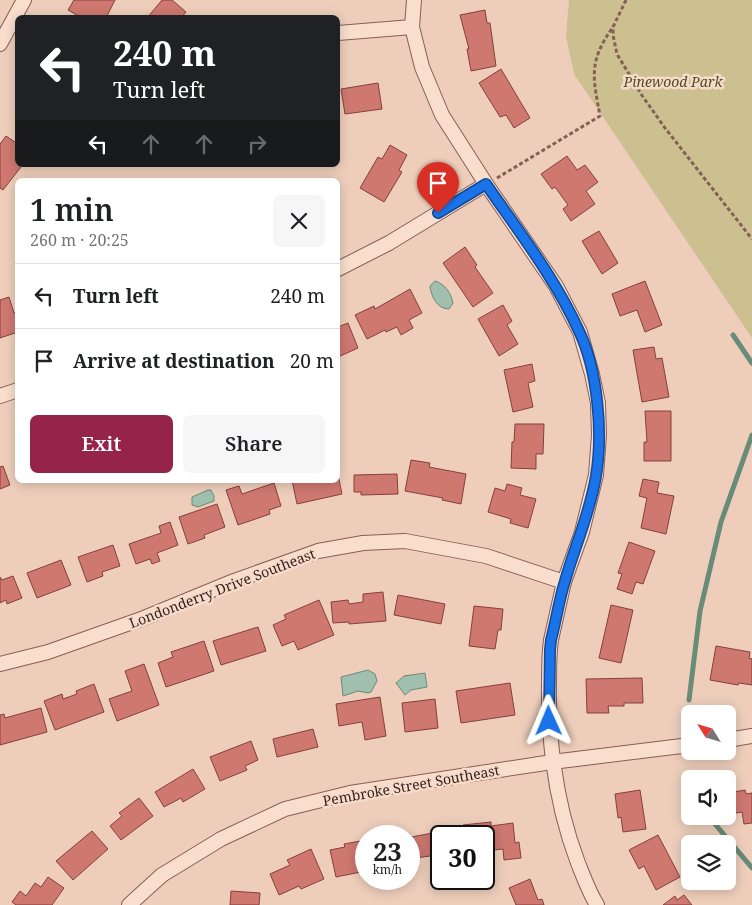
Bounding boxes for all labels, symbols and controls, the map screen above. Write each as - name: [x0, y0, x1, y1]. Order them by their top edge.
- text: 240 m: [113, 29, 216, 76]
- icon: left: [30, 35, 95, 100]
- park label: Pinewood Park: [623, 72, 723, 91]
- text: Turn left: [113, 74, 205, 104]
- icon: left: [84, 130, 112, 158]
- icon: ahead: [137, 130, 165, 158]
- icon: ahead: [190, 130, 218, 158]
- icon: right: [243, 130, 271, 158]
- pin: [417, 162, 459, 213]
- icon: arrive: [424, 169, 452, 197]
- text: 1 min: [30, 189, 114, 230]
- button: close: [273, 195, 325, 247]
- text: 260 m · 20:25: [30, 229, 129, 251]
- icon: left: [30, 282, 58, 310]
- text: Turn left: [73, 283, 159, 309]
- text: 240 m: [270, 283, 325, 309]
- icon: arrive: [30, 347, 58, 375]
- text: Arrive at destination: [73, 348, 275, 374]
- text: 20 m: [290, 348, 334, 374]
- button: Exit: [30, 415, 173, 473]
- button: Share: [183, 415, 325, 473]
- street label: Londonderry Drive Southeast: [126, 544, 318, 632]
- position arrow: [522, 694, 574, 746]
- north arrow: [681, 705, 736, 760]
- map controls: [681, 705, 736, 890]
- street label: Pembroke Street Southeast: [321, 760, 501, 810]
- button: sound: [681, 770, 736, 825]
- speed limit sign: 30: [430, 825, 495, 890]
- text: 23: [373, 834, 402, 868]
- button: layers: [681, 835, 736, 890]
- text: km/h: [373, 861, 402, 878]

